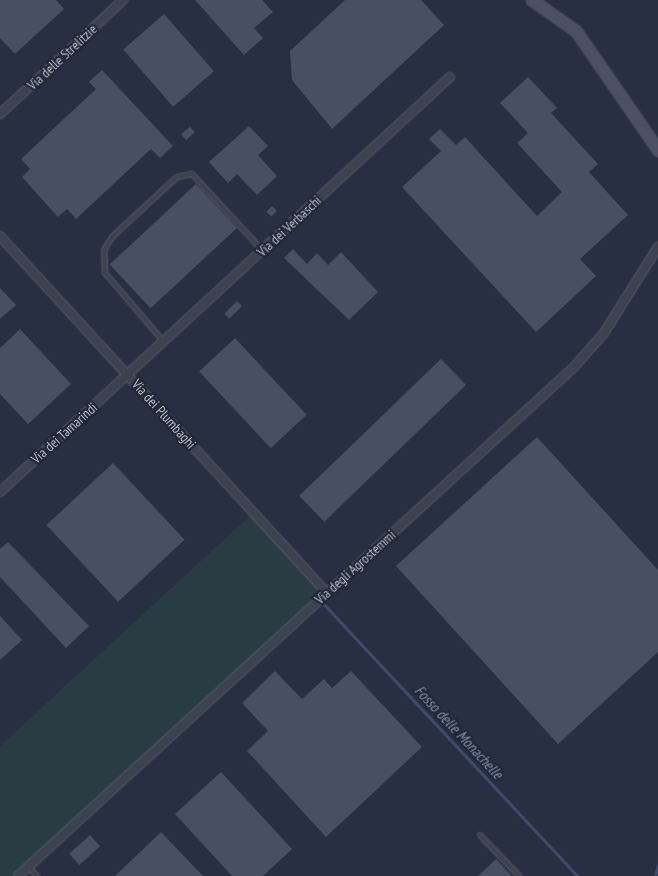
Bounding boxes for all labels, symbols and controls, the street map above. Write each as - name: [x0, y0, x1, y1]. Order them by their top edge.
- street label: Via delle Strelitzie: [24, 21, 100, 93]
- street label: Via dei Verbaschi: [253, 192, 325, 260]
- street label: Via dei Plumbaghi: [128, 376, 200, 452]
- street label: Via dei Tamarindi: [27, 399, 101, 467]
- street label: Via degli Agrostemmi: [311, 526, 399, 608]
- water label: Fosso delle Monachelle: [411, 681, 507, 783]

